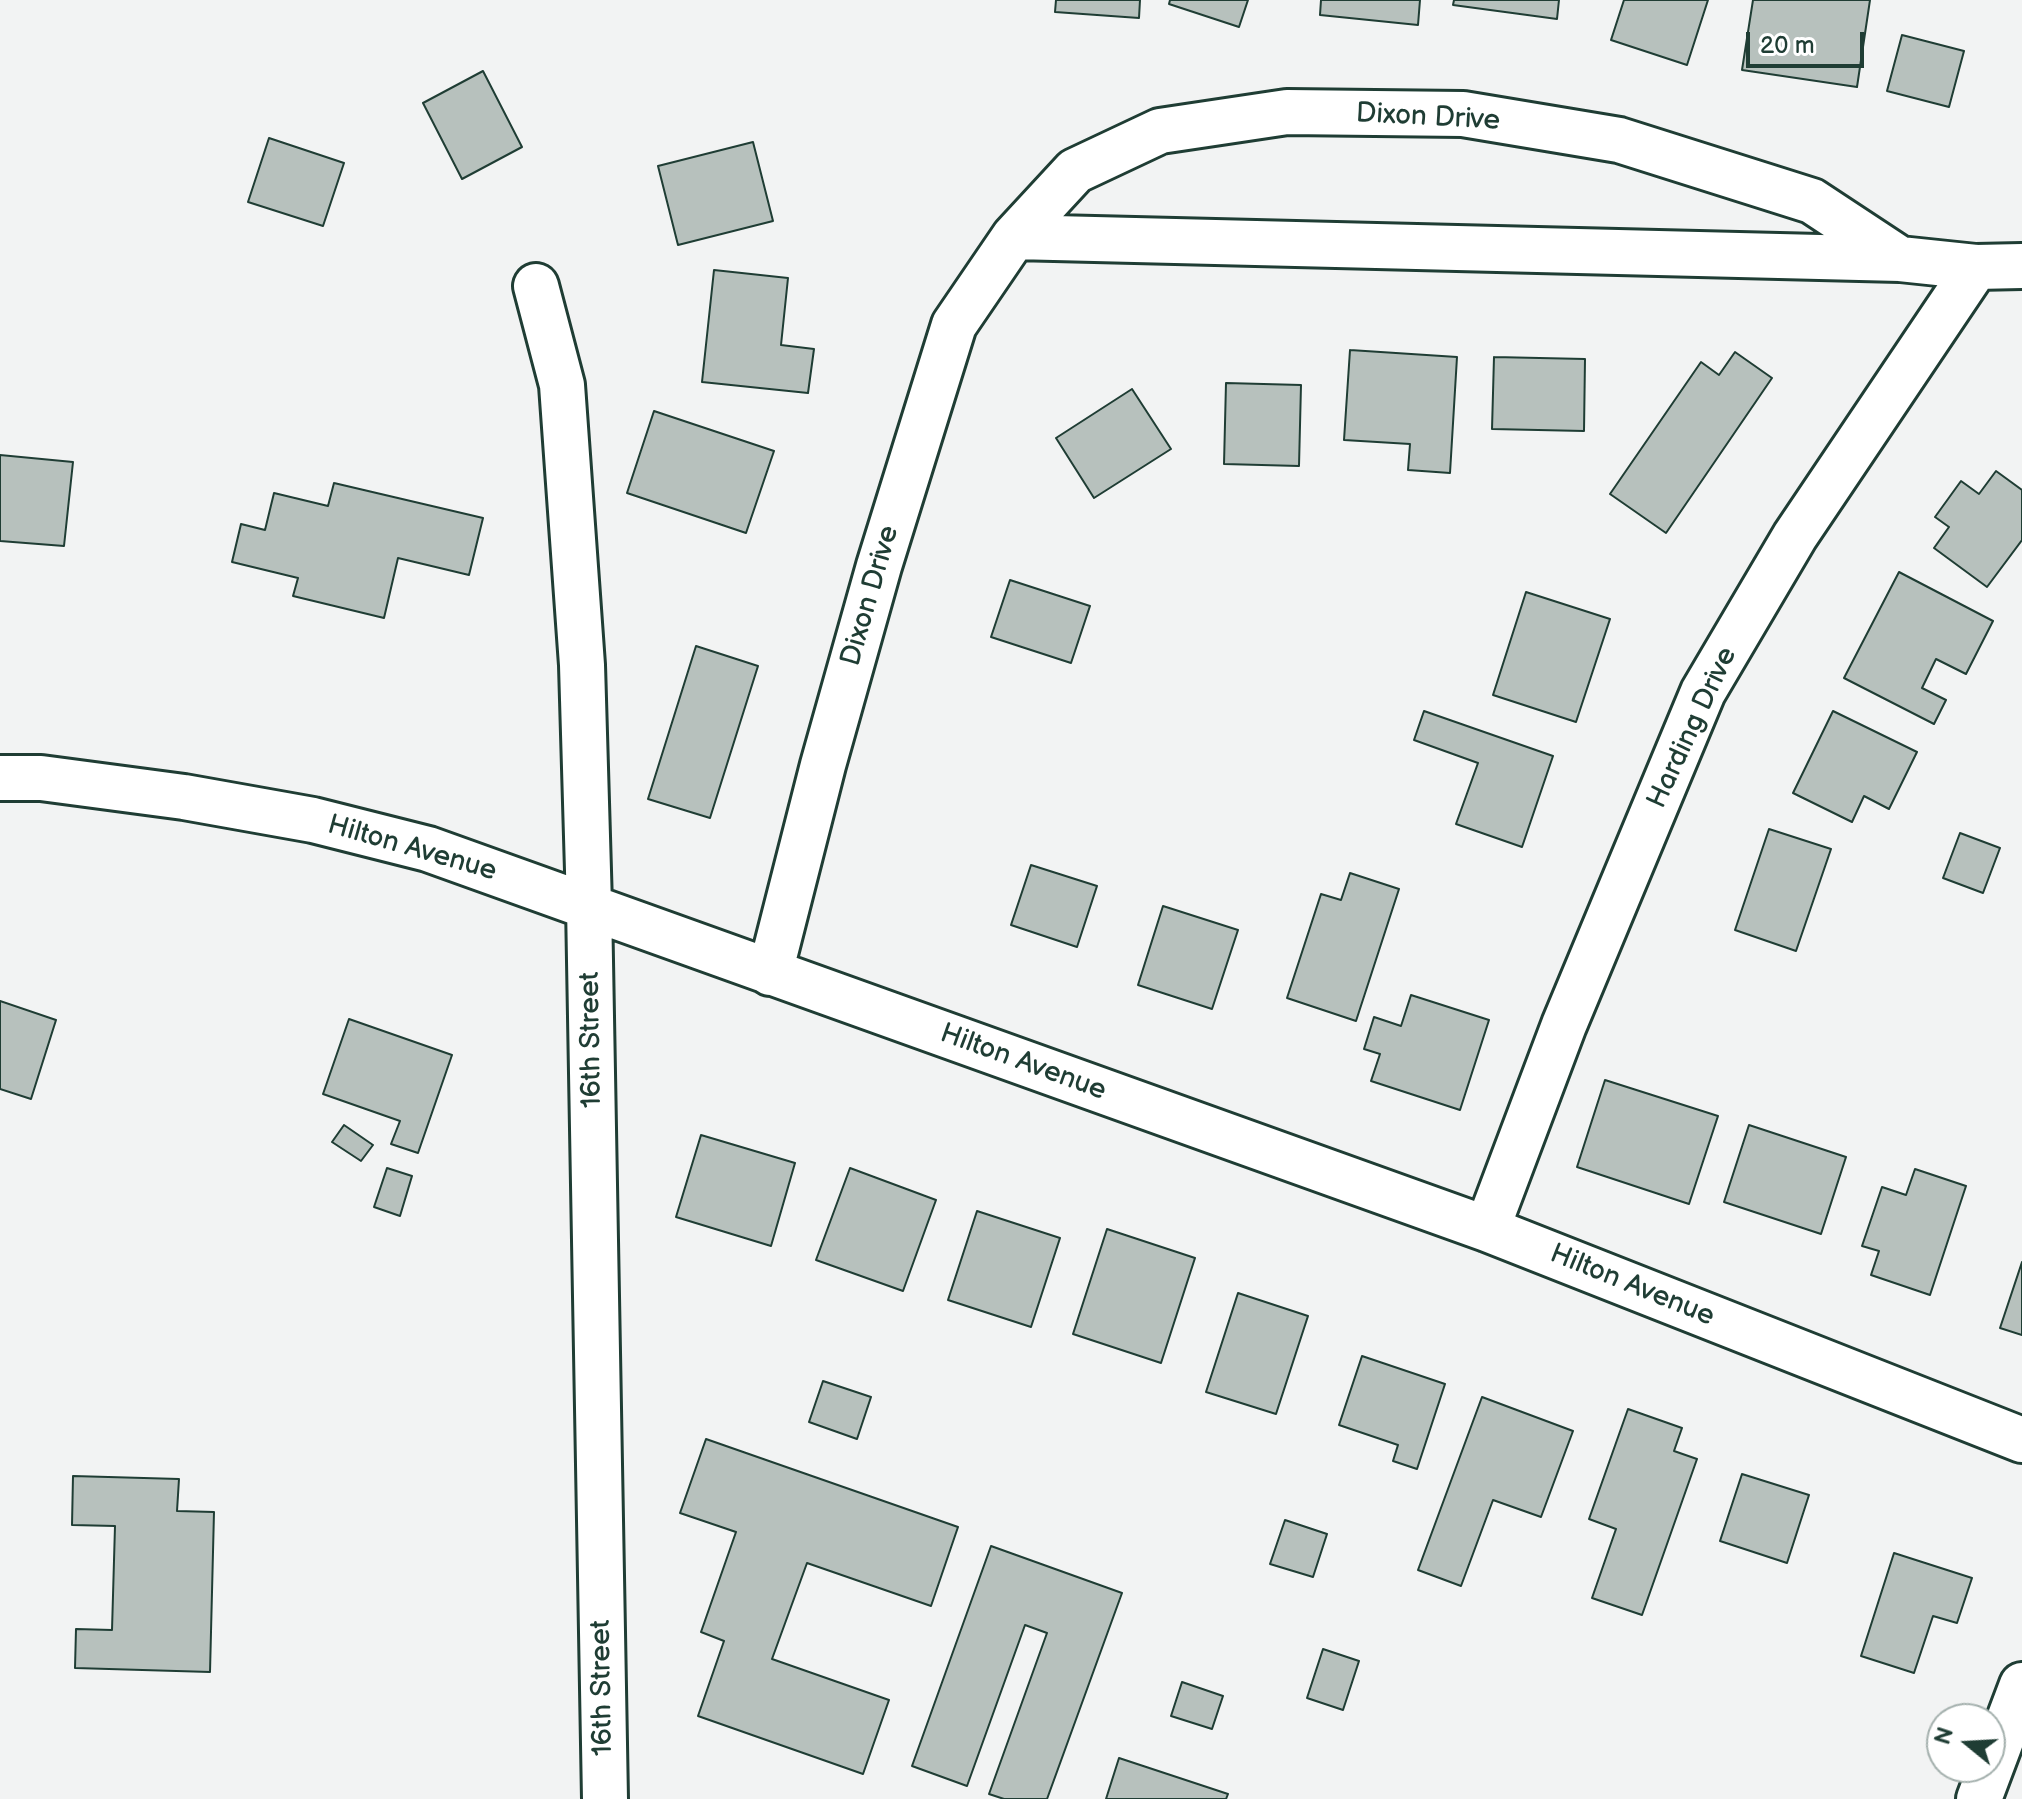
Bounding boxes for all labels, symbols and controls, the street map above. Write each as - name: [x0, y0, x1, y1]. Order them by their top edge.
- scale bar: [1750, 16, 1868, 66]
- text: 20 m: [1760, 31, 1815, 60]
- street label: Dixon Drive: [1355, 97, 1501, 139]
- street label: Dixon Drive: [835, 522, 907, 670]
- street label: Harding Drive: [1641, 642, 1745, 814]
- street label: Hilton Avenue: [324, 809, 500, 889]
- street label: 16th Street: [574, 971, 610, 1109]
- street label: Hilton Avenue: [935, 1017, 1111, 1109]
- street label: Hilton Avenue: [1545, 1238, 1719, 1334]
- street label: 16th Street: [585, 1619, 621, 1757]
- north arrow: [1926, 1703, 2006, 1783]
- text: N: [1929, 1724, 1960, 1748]

